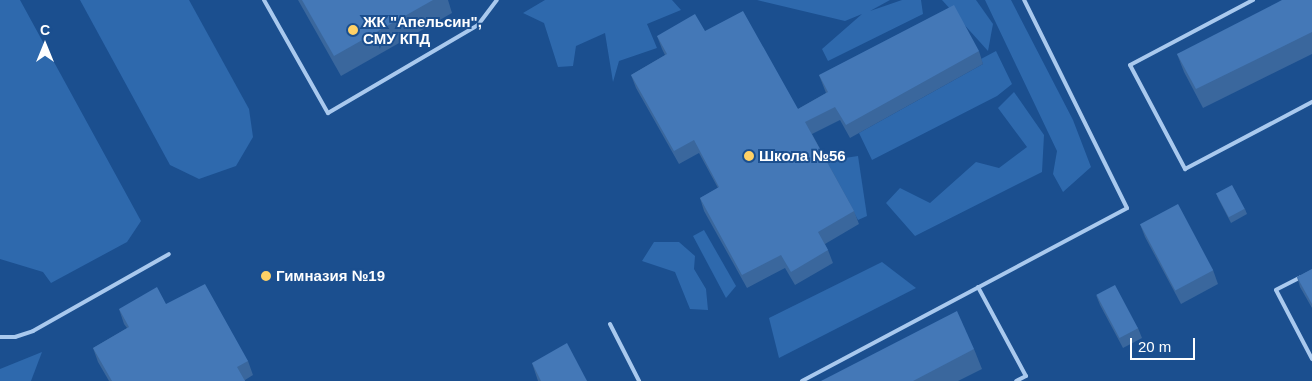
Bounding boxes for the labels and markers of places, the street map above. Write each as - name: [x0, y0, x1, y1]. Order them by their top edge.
- place label: ЖК "Апельсин", СМУ КПД: [363, 12, 482, 47]
- marker: ЖК "Апельсин", СМУ КПД: [347, 24, 359, 36]
- place label: Школа №56: [759, 147, 846, 165]
- marker: Школа №56: [743, 150, 755, 162]
- place label: Гимназия №19: [276, 267, 385, 285]
- marker: Гимназия №19: [260, 270, 272, 282]

